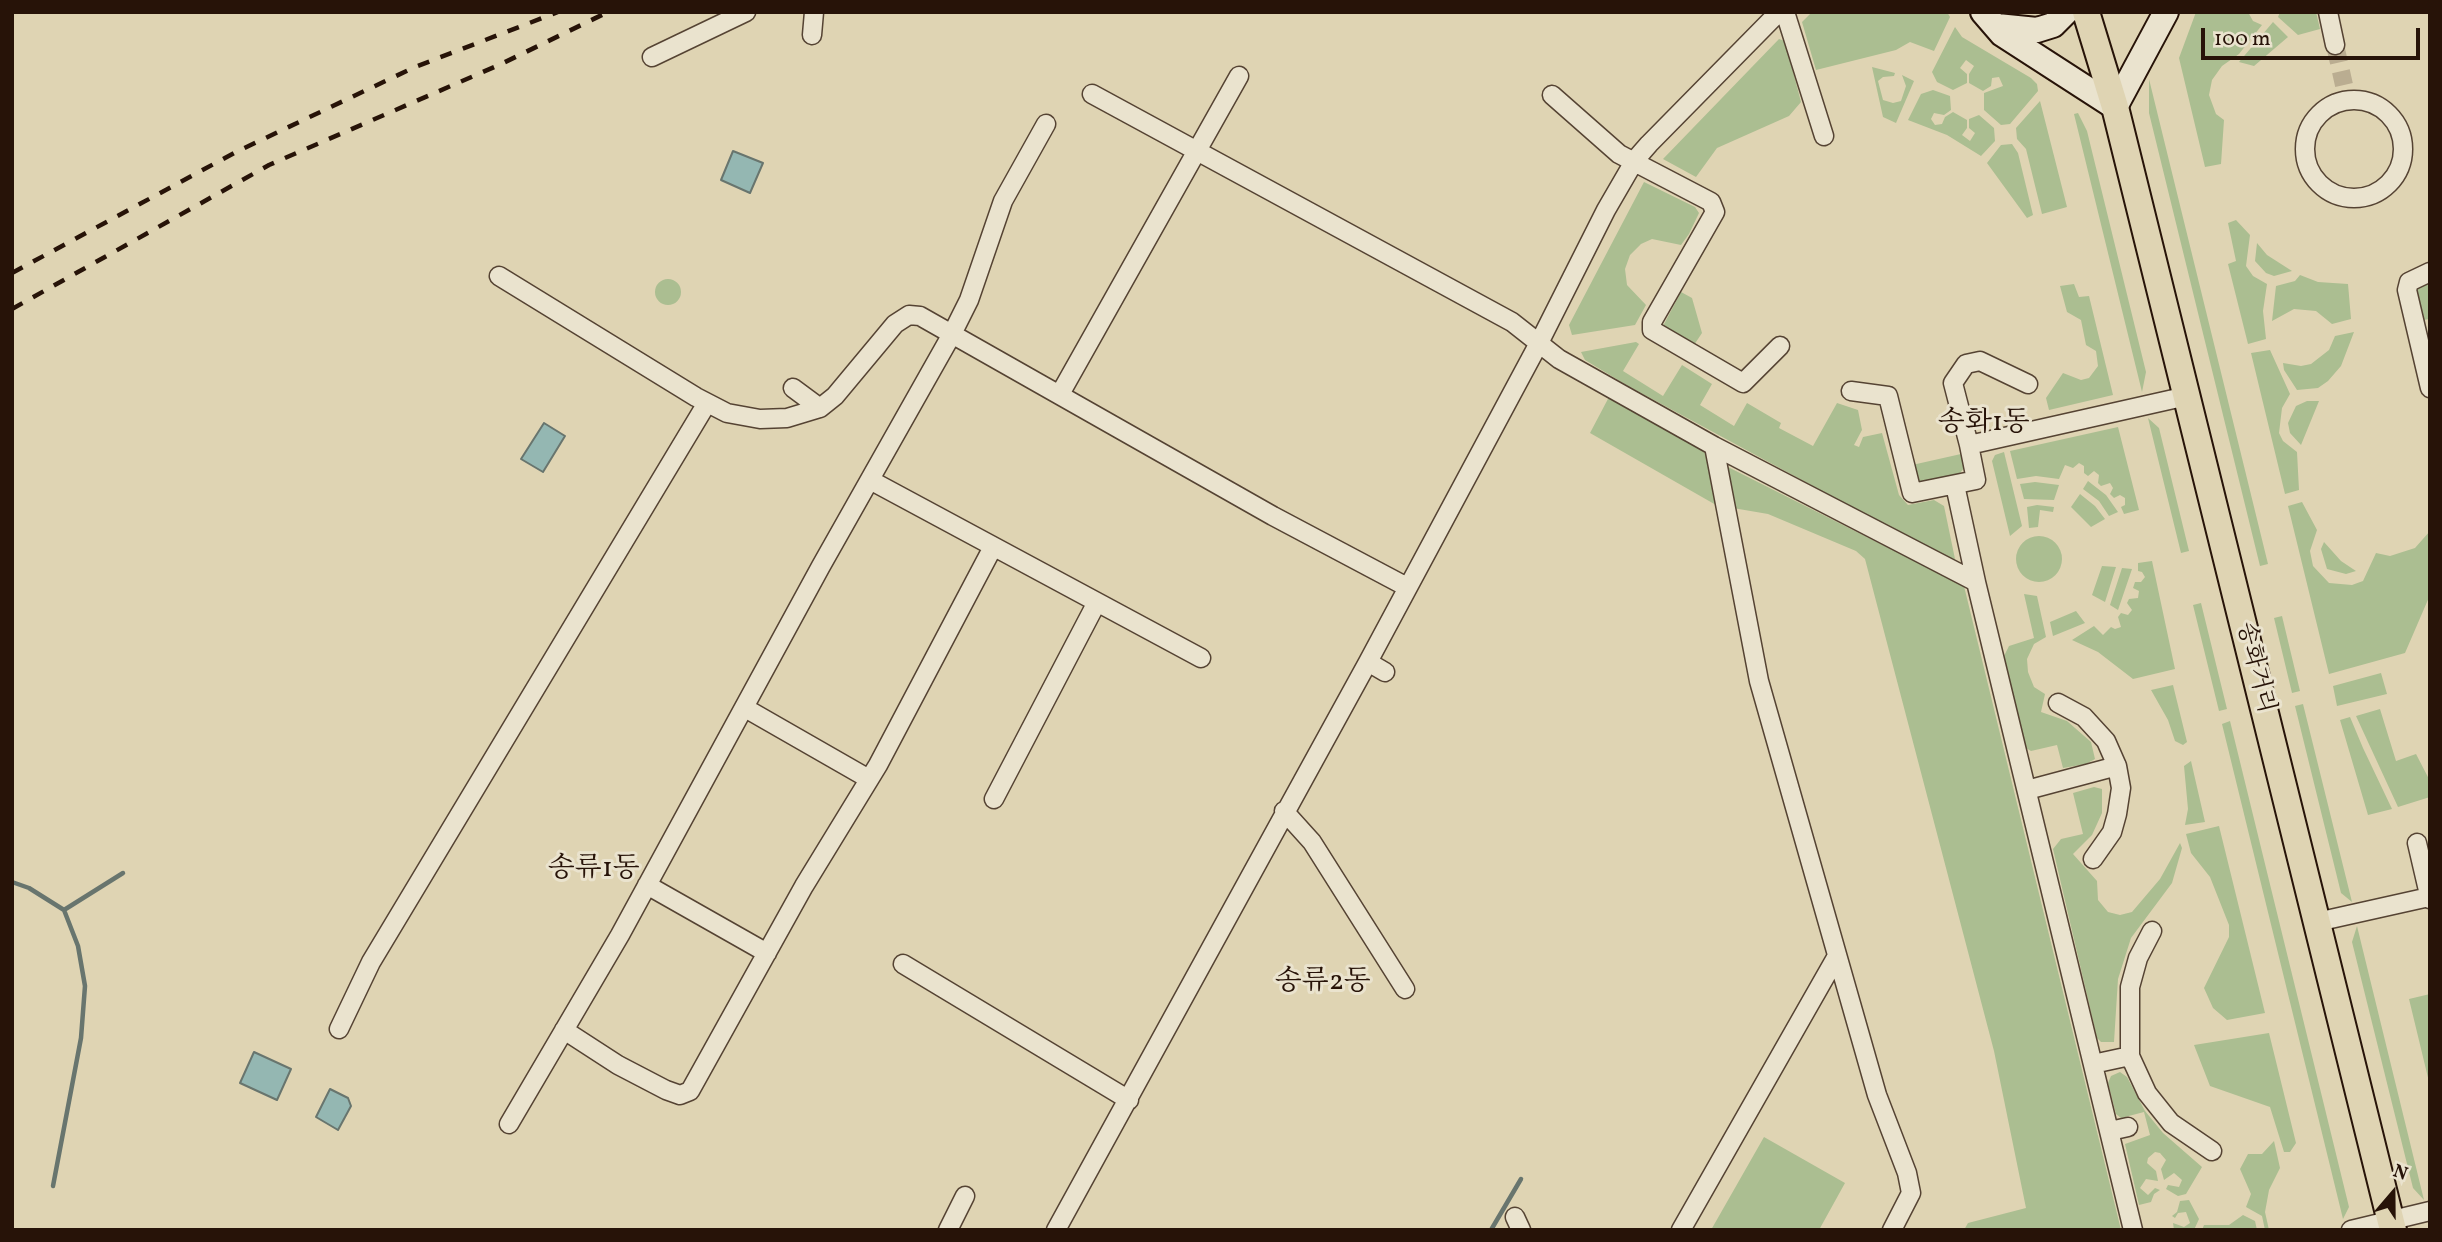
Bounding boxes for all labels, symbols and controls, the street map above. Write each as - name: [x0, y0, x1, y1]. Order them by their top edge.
- scale bar: [2204, 14, 2423, 58]
- text: 100 m: [2214, 25, 2271, 54]
- district label: 송화1동: [1938, 408, 2030, 442]
- street label: 송화거리: [2229, 620, 2279, 716]
- district label: 송류1동: [548, 854, 640, 888]
- district label: 송류2동: [1275, 967, 1371, 1001]
- north arrow: [2358, 1158, 2428, 1228]
- text: N: [2389, 1159, 2411, 1188]

